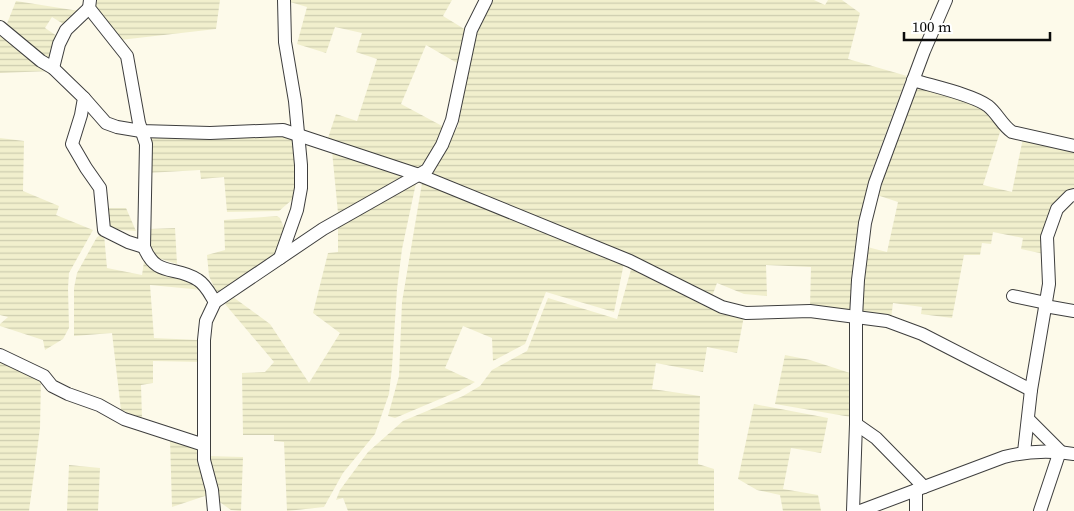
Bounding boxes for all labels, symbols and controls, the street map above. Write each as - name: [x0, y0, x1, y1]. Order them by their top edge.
- scale bar: [904, 10, 1050, 42]
- text: 100 m: [912, 16, 952, 37]

